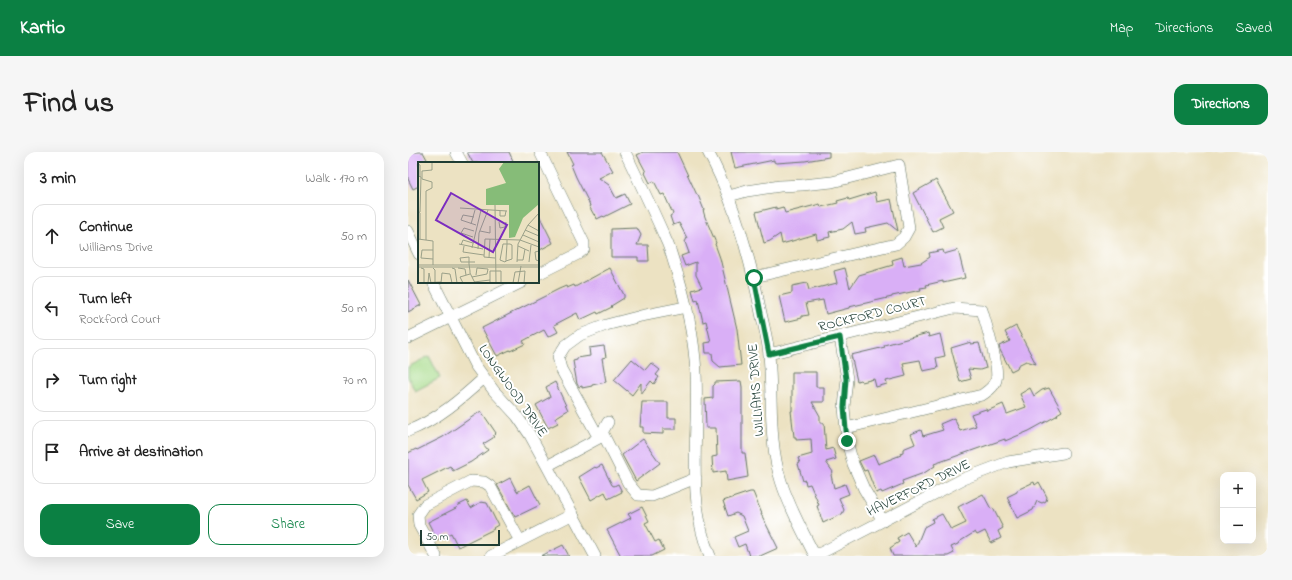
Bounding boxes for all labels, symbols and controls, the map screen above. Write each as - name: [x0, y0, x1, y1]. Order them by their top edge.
- text: Kartio: [20, 15, 65, 42]
- text: Map: [1110, 18, 1133, 39]
- text: Directions: [1155, 18, 1213, 39]
- text: Saved: [1235, 18, 1272, 39]
- text: Find us: [24, 84, 114, 125]
- button: Directions: [1174, 84, 1268, 125]
- inset map: [418, 162, 539, 283]
- text: 3 min: [40, 166, 76, 191]
- text: Walk · 170 m: [305, 169, 368, 188]
- text: Continue: [79, 216, 133, 238]
- icon: ahead: [41, 225, 63, 247]
- text: 50 m: [341, 227, 367, 246]
- text: Williams Drive: [79, 238, 153, 257]
- route start: [745, 269, 763, 287]
- text: Turn left: [79, 288, 132, 310]
- street label: ROCKFORD COURT: [816, 291, 928, 338]
- icon: left: [41, 297, 63, 319]
- text: 50 m: [341, 299, 367, 318]
- text: Rockford Court: [79, 310, 161, 329]
- street label: LONGWOOD DRIVE: [473, 340, 553, 442]
- street label: WILLIAMS DRIVE: [743, 343, 770, 437]
- icon: right: [41, 369, 63, 391]
- text: Turn right: [79, 369, 137, 391]
- text: 70 m: [343, 371, 367, 390]
- route end: [838, 432, 856, 450]
- icon: arrive: [41, 441, 63, 463]
- text: Arrive at destination: [79, 441, 203, 463]
- street label: HAVERFORD DRIVE: [863, 454, 974, 523]
- map controls: [1220, 472, 1256, 544]
- button: +: [1220, 472, 1256, 508]
- button: Save: [40, 504, 200, 545]
- button: Share: [208, 504, 368, 545]
- button: −: [1220, 508, 1256, 544]
- scale bar: [420, 528, 500, 547]
- text: 50 m: [426, 529, 448, 545]

